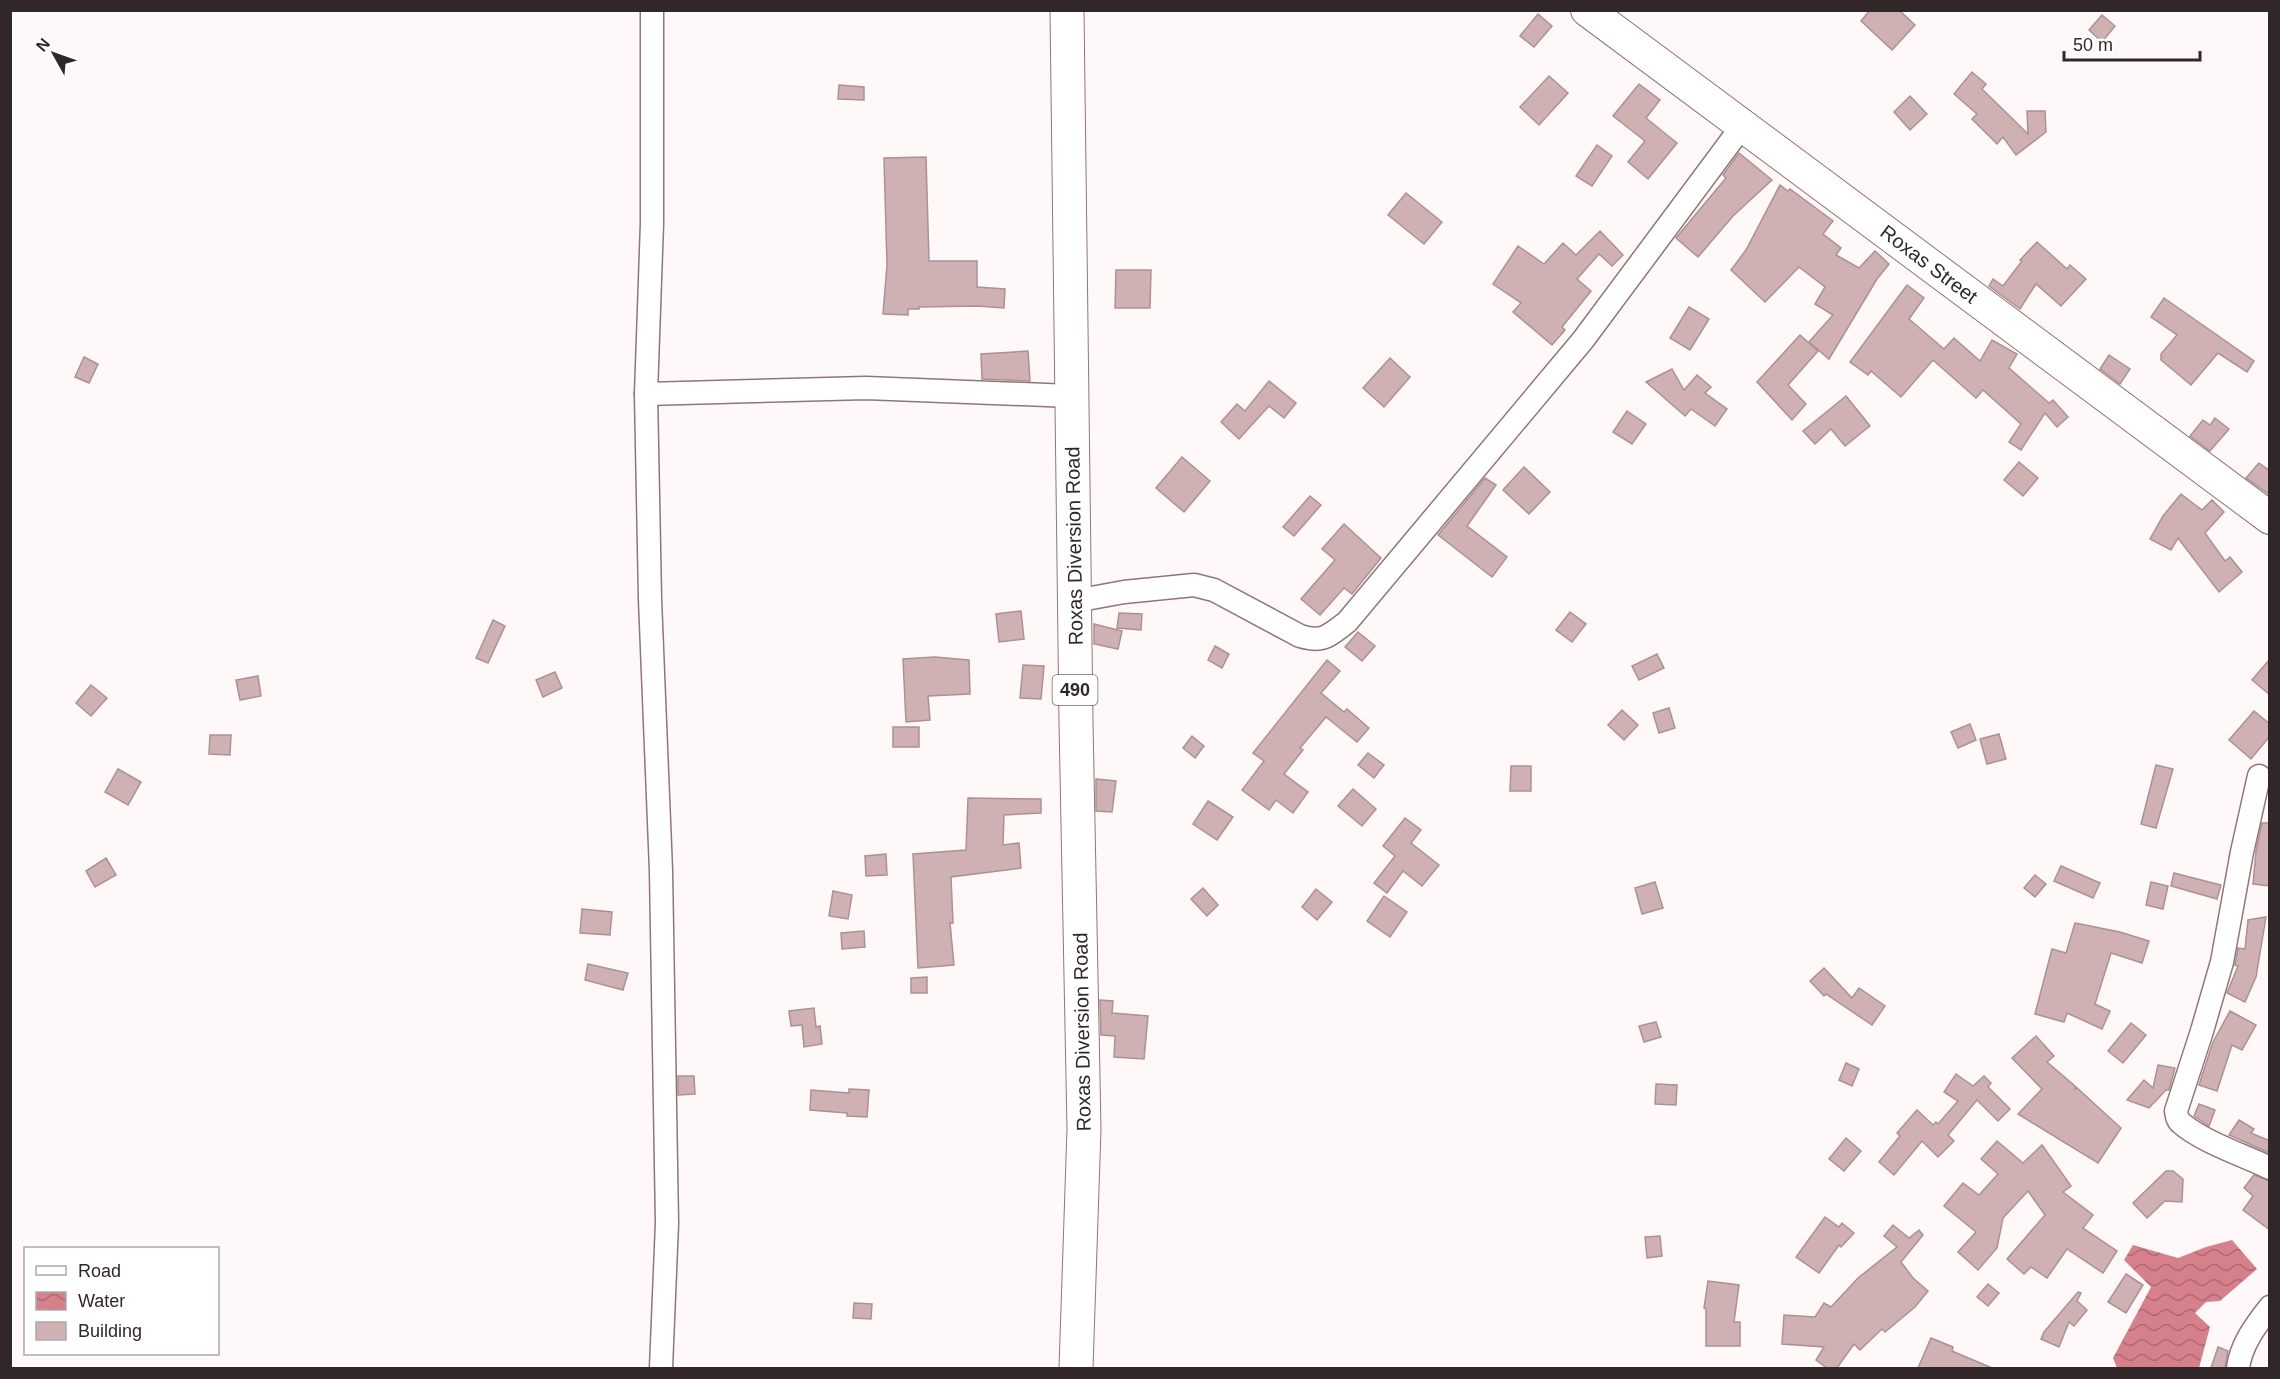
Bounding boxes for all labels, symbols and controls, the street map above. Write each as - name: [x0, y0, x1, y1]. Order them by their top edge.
- north arrow: [24, 24, 84, 84]
- scale bar: [2064, 24, 2200, 62]
- text: N: [33, 35, 53, 55]
- text: 50 m: [2073, 35, 2113, 55]
- street label: Roxas Street: [1876, 220, 1982, 308]
- street label: Roxas Diversion Road: [1061, 446, 1087, 646]
- road number: 490: [1052, 675, 1098, 705]
- street label: Roxas Diversion Road: [1069, 932, 1095, 1132]
- legend: [24, 1247, 219, 1355]
- text: Road: [78, 1261, 121, 1281]
- text: Water: [78, 1291, 125, 1311]
- text: Building: [78, 1321, 142, 1341]

